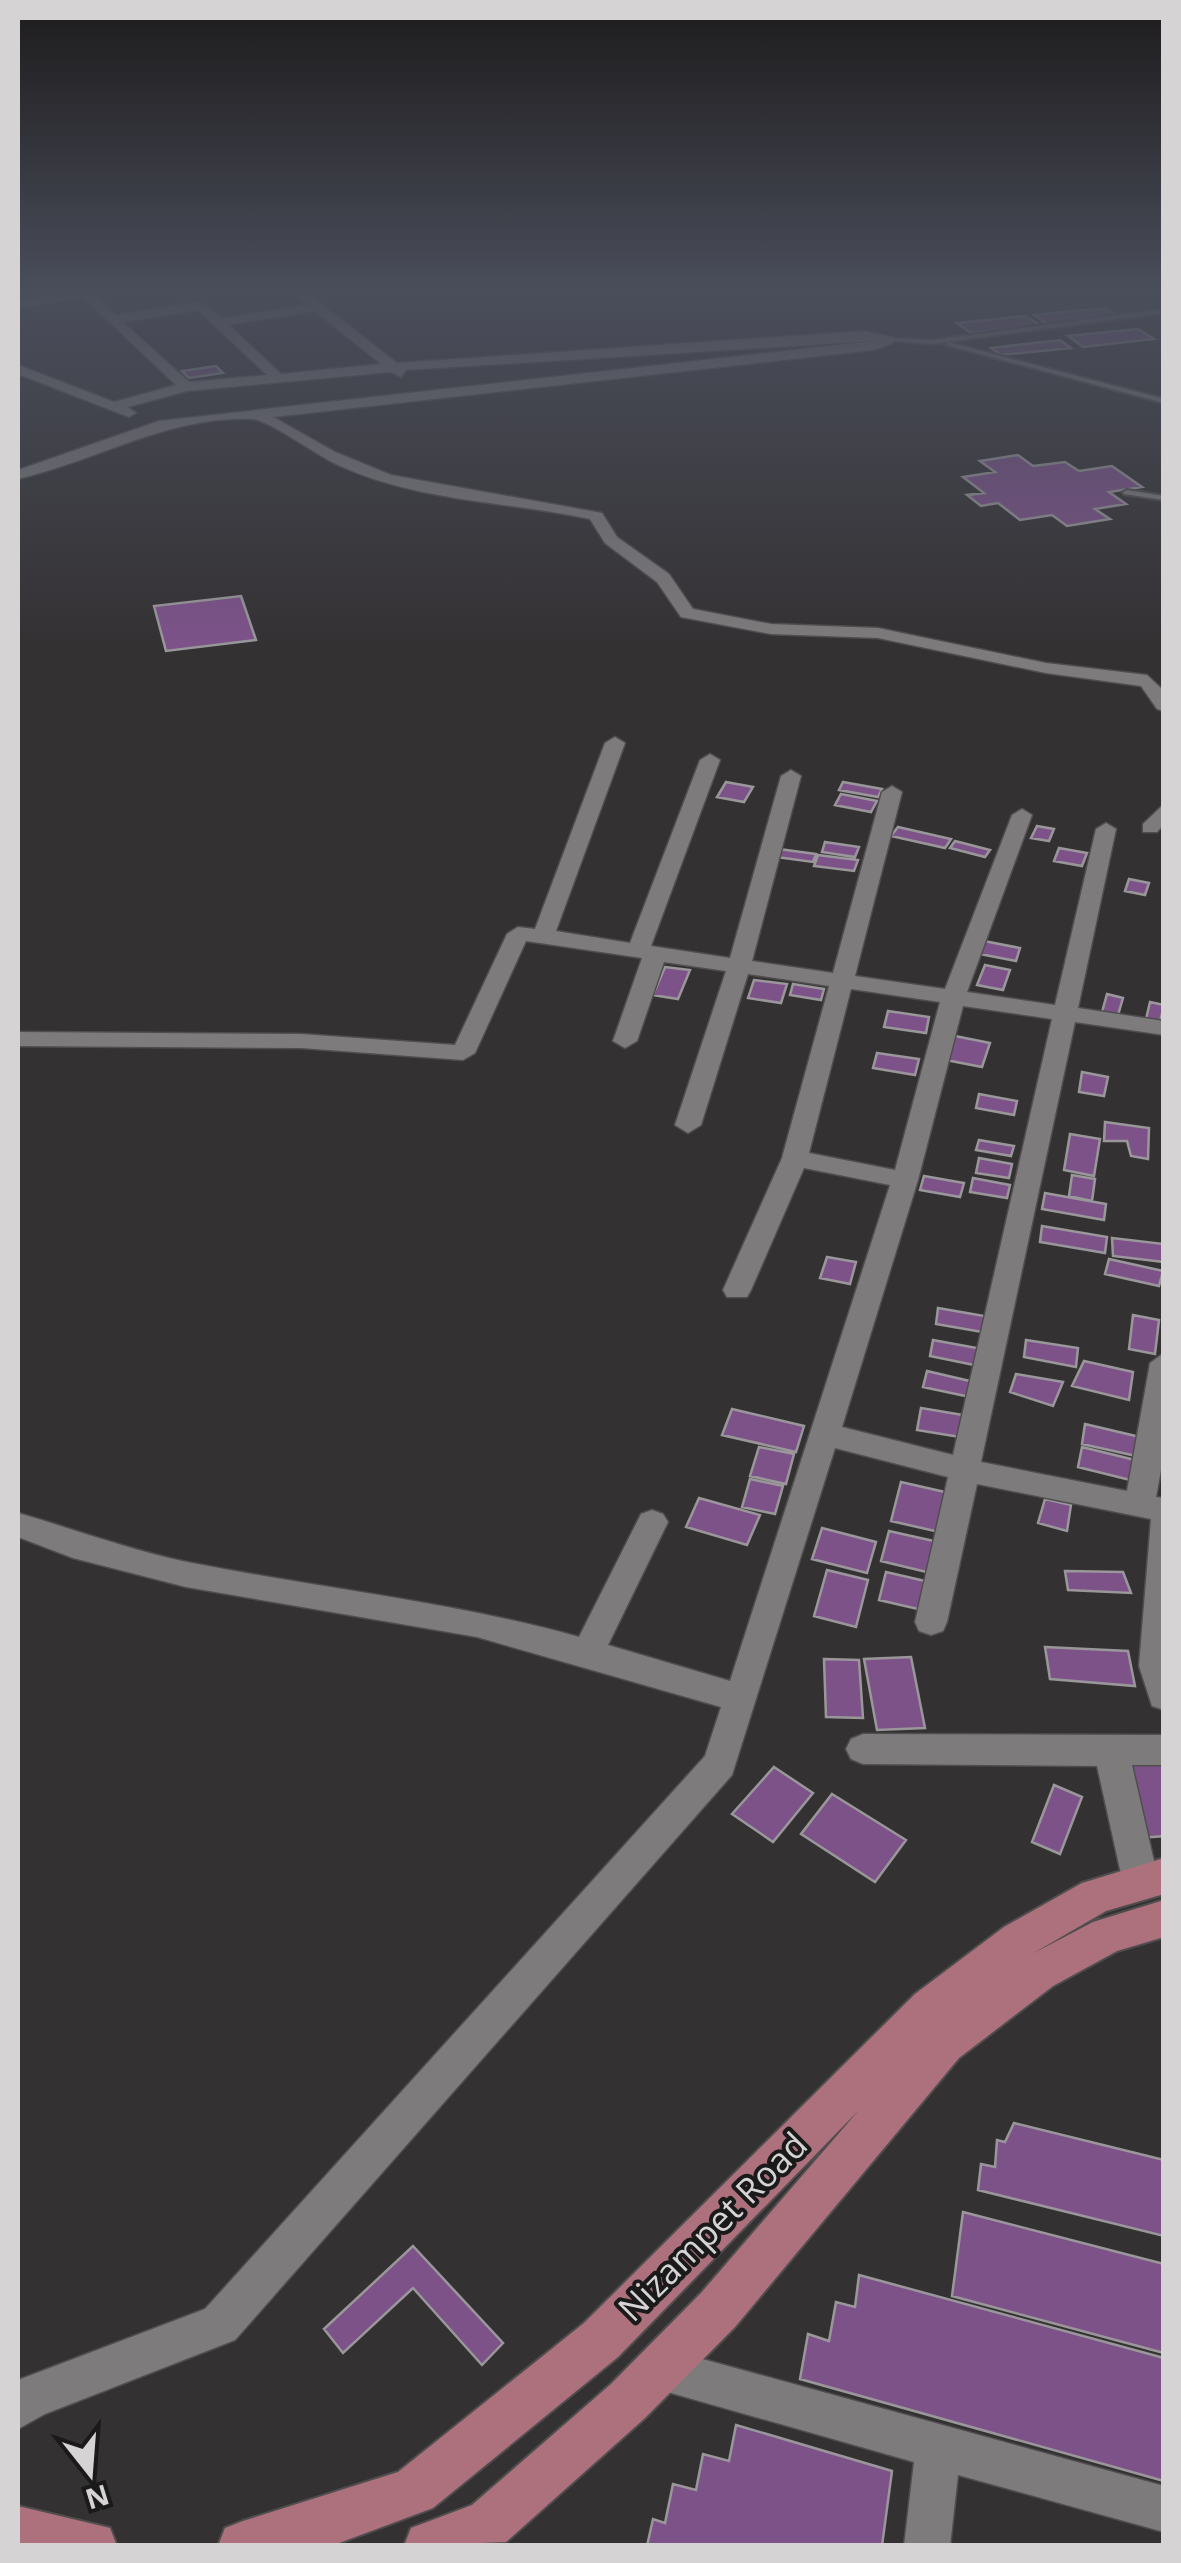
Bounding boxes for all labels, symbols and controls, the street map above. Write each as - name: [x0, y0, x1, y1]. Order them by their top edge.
- street label: Nizampet Road: [607, 2121, 817, 2331]
- north arrow: [40, 2423, 140, 2523]
- text: N: [81, 2476, 114, 2519]

